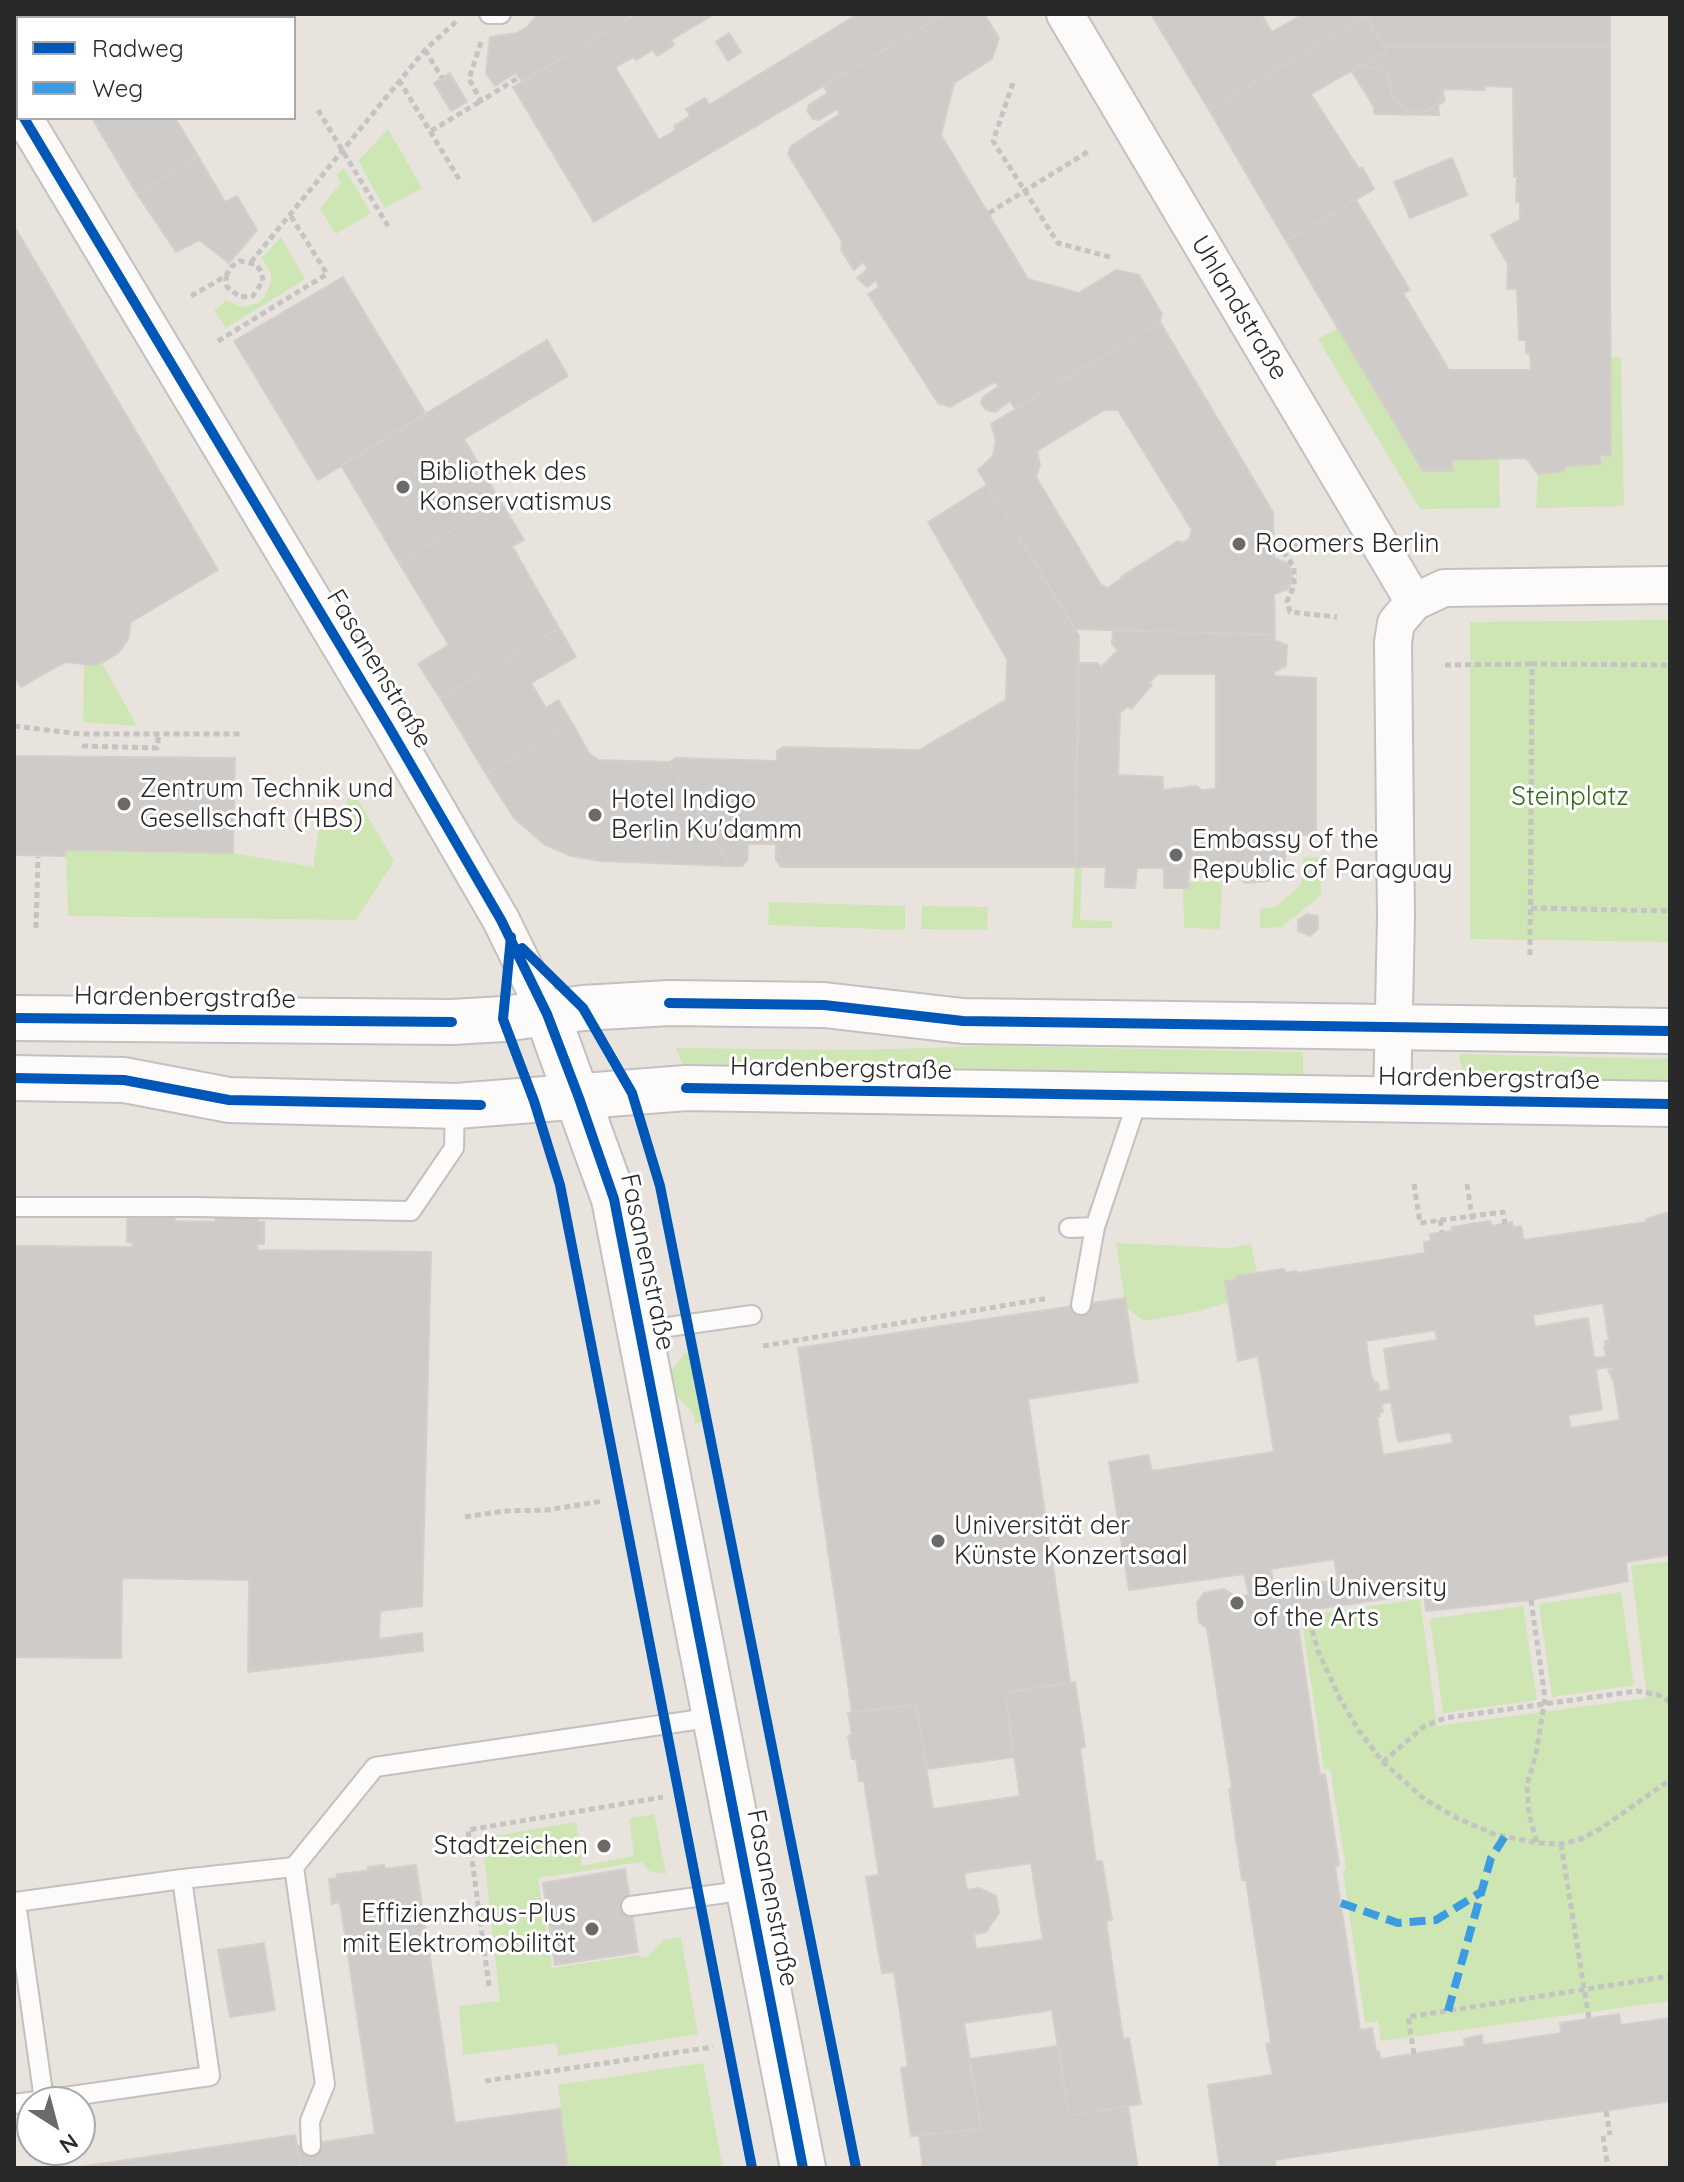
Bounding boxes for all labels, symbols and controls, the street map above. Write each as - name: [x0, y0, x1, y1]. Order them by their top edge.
- legend: [16, 16, 296, 120]
- text: Radweg: [92, 33, 184, 63]
- text: Weg: [92, 73, 143, 103]
- street label: Uhlandstraße: [1184, 230, 1294, 386]
- place label: Bibliothek des Konservatismus: [419, 456, 612, 518]
- marker: Bibliothek des Konservatismus: [394, 478, 412, 496]
- place label: Roomers Berlin: [1255, 528, 1440, 560]
- marker: Roomers Berlin: [1230, 535, 1248, 553]
- street label: Fasanenstraße: [319, 584, 439, 754]
- place label: Zentrum Technik und Gesellschaft (HBS): [140, 773, 393, 834]
- park label: Steinplatz: [1511, 781, 1629, 813]
- place label: Hotel Indigo Berlin Ku'damm: [611, 784, 802, 846]
- marker: Zentrum Technik und Gesellschaft (HBS): [115, 795, 133, 813]
- marker: Hotel Indigo Berlin Ku'damm: [586, 806, 604, 824]
- place label: Embassy of the Republic of Paraguay: [1192, 824, 1452, 886]
- marker: Embassy of the Republic of Paraguay: [1167, 846, 1185, 864]
- street label: Hardenbergstraße: [74, 980, 296, 1016]
- street label: Hardenbergstraße: [730, 1051, 952, 1087]
- street label: Hardenbergstraße: [1378, 1061, 1600, 1097]
- street label: Fasanenstraße: [613, 1171, 681, 1353]
- place label: Universität der Künste Konzertsaal: [954, 1510, 1188, 1572]
- marker: Universität der Künste Konzertsaal: [929, 1532, 947, 1550]
- place label: Berlin University of the Arts: [1253, 1572, 1447, 1634]
- marker: Berlin University of the Arts: [1228, 1594, 1246, 1612]
- street label: Fasanenstraße: [740, 1807, 804, 1989]
- place label: Stadtzeichen: [434, 1830, 588, 1862]
- marker: Stadtzeichen: [595, 1837, 613, 1855]
- place label: Effizienzhaus-Plus mit Elektromobilität: [342, 1898, 576, 1960]
- marker: Effizienzhaus-Plus mit Elektromobilität: [583, 1920, 601, 1938]
- north arrow: [16, 2086, 96, 2166]
- text: N: [54, 2128, 84, 2160]

